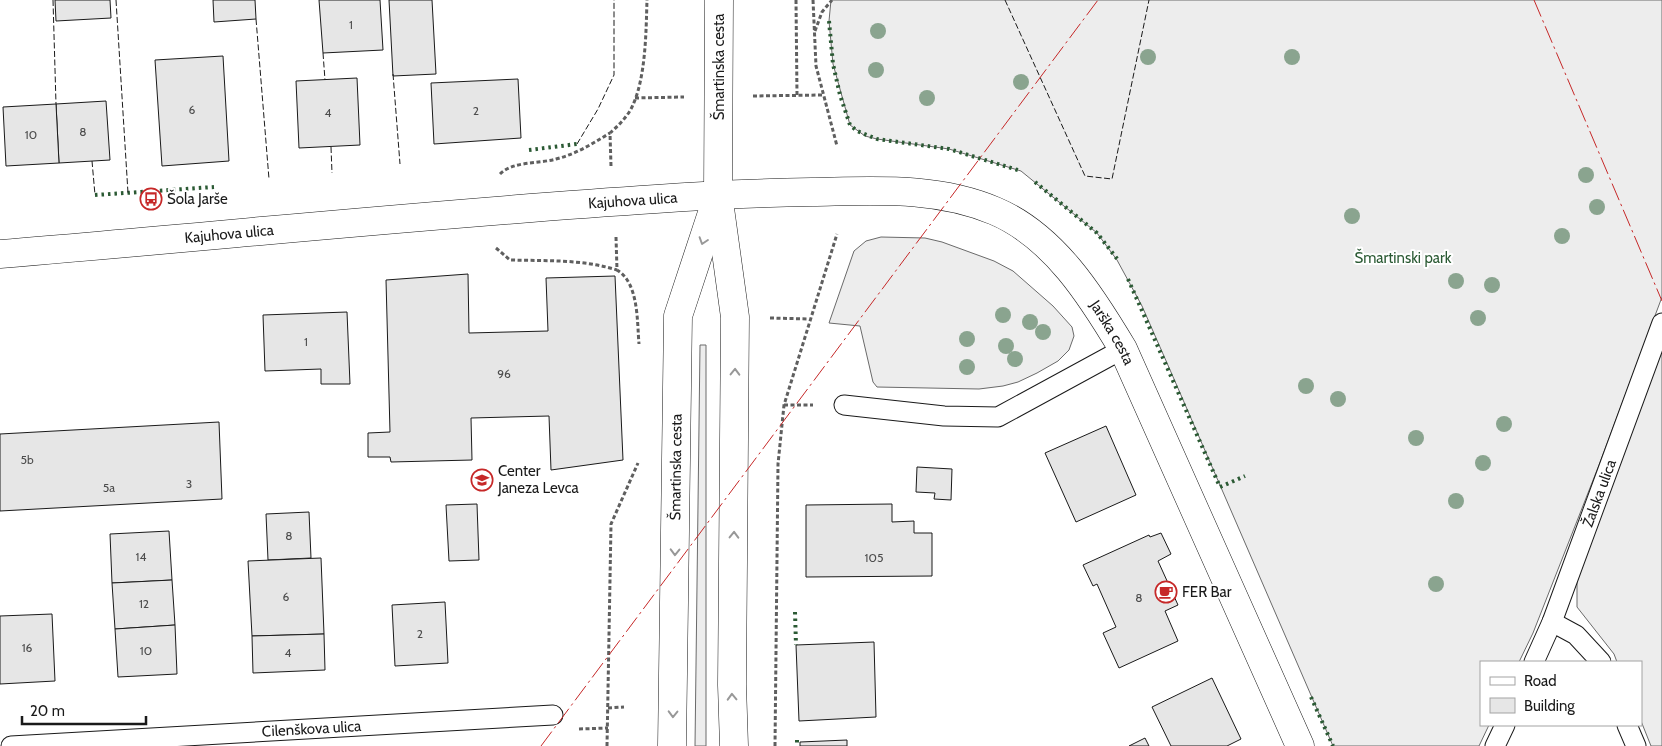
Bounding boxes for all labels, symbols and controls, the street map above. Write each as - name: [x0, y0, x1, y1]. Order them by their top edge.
- street label: Šmartinska cesta: [709, 13, 728, 120]
- house number: 1: [349, 17, 353, 32]
- house number: 6: [189, 102, 196, 117]
- house number: 2: [473, 103, 479, 118]
- house number: 4: [325, 105, 332, 120]
- house number: 8: [79, 124, 87, 139]
- house number: 10: [25, 127, 37, 142]
- bus stop icon: Šola Jarše: [139, 187, 163, 211]
- street label: Kajuhova ulica: [587, 188, 679, 213]
- place label: Šola Jarše: [167, 189, 228, 208]
- street label: Kajuhova ulica: [184, 221, 275, 247]
- one-way arrow: [698, 236, 708, 244]
- park label: Šmartinski park: [1355, 248, 1452, 267]
- street label: Jarška cesta: [1086, 296, 1138, 369]
- house number: 1: [304, 334, 308, 349]
- house number: 96: [497, 366, 511, 381]
- one-way arrow: [730, 368, 740, 376]
- street label: Šmartinska cesta: [665, 413, 686, 521]
- house number: 5b: [20, 452, 34, 467]
- street label: Žalska ulica: [1578, 456, 1620, 530]
- place label: Center Janeza Levca: [497, 462, 580, 497]
- school or university icon: Center Janeza Levca: [470, 468, 494, 492]
- house number: 3: [186, 476, 192, 491]
- house number: 5a: [103, 480, 115, 495]
- house number: 8: [285, 528, 293, 543]
- one-way arrow: [728, 531, 739, 539]
- one-way arrow: [670, 548, 680, 556]
- house number: 14: [136, 549, 146, 564]
- house number: 105: [865, 550, 883, 565]
- cafe icon: FER Bar: [1154, 580, 1178, 604]
- place label: FER Bar: [1182, 583, 1232, 601]
- house number: 6: [283, 589, 290, 604]
- house number: 8: [1135, 590, 1143, 605]
- house number: 12: [139, 596, 149, 611]
- house number: 2: [417, 626, 423, 641]
- house number: 16: [22, 640, 33, 655]
- house number: 10: [140, 643, 152, 658]
- house number: 4: [285, 645, 292, 660]
- legend: [1480, 661, 1642, 726]
- text: Road: [1524, 672, 1557, 690]
- one-way arrow: [727, 693, 738, 701]
- scale bar: [22, 694, 146, 726]
- text: Building: [1524, 697, 1575, 715]
- text: 20 m: [30, 702, 65, 720]
- one-way arrow: [668, 710, 678, 718]
- street label: Cilenškova ulica: [261, 717, 363, 741]

